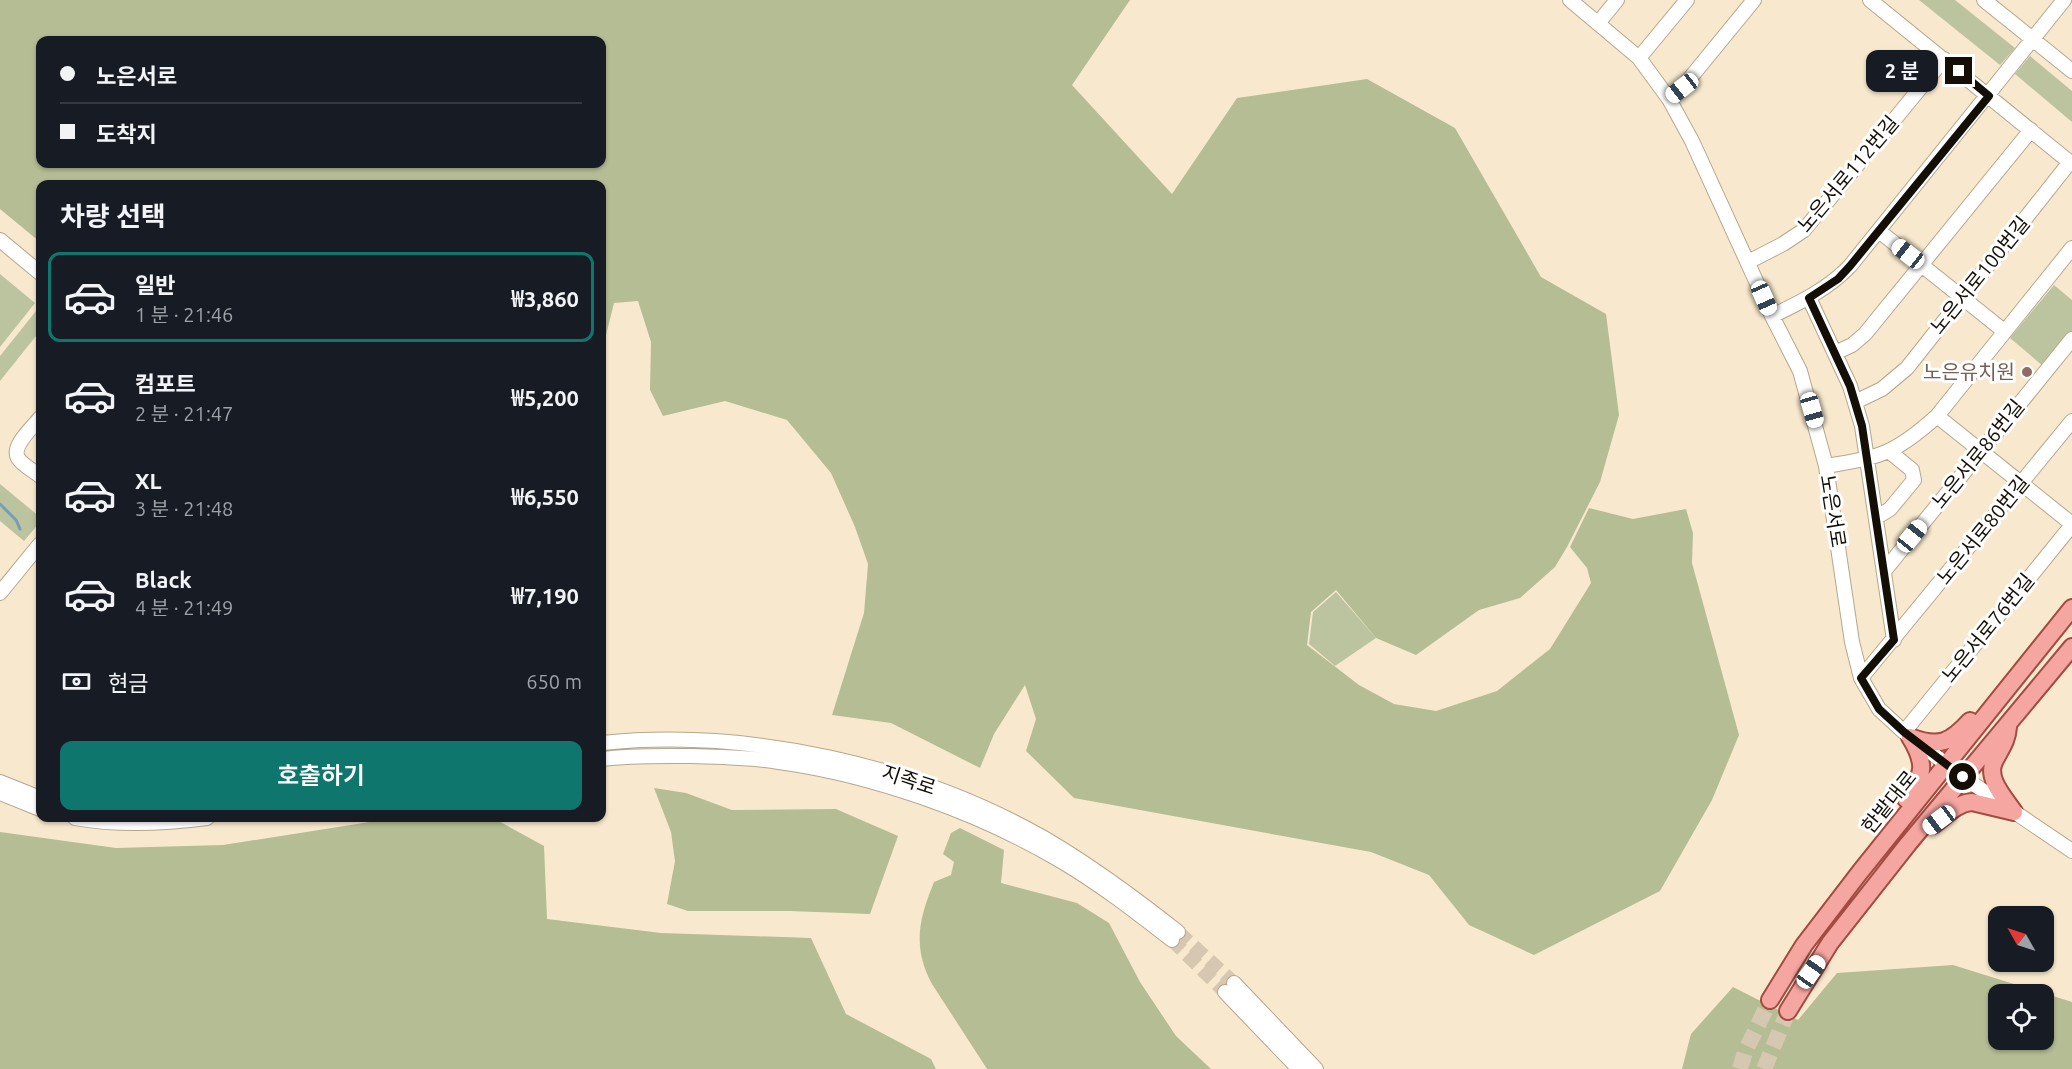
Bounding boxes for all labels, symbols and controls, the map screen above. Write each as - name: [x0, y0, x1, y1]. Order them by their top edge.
- callout: 2 분: [1866, 50, 1938, 92]
- route end: [1945, 57, 1972, 84]
- text: 2 분: [1885, 59, 1919, 82]
- text: 노은서로: [96, 63, 177, 88]
- car: [1662, 70, 1702, 106]
- street label: 노은서로112번길: [1792, 111, 1903, 236]
- text: 도착지: [96, 121, 157, 146]
- text: 차량 선택: [60, 201, 166, 231]
- street label: 노은서로100번길: [1925, 211, 2034, 338]
- car: [1888, 236, 1928, 272]
- icon: car: [63, 270, 117, 324]
- text: 일반: [135, 272, 175, 297]
- car: [1748, 278, 1780, 318]
- text: ₩3,860: [511, 286, 579, 311]
- text: 1 분 · 21:46: [135, 303, 233, 326]
- place label: 노은유치원: [1923, 360, 2015, 383]
- marker: 노은유치원: [2020, 365, 2034, 379]
- icon: car: [63, 369, 117, 423]
- text: 컴포트: [135, 371, 196, 396]
- text: ₩5,200: [511, 385, 579, 410]
- car: [1798, 390, 1826, 430]
- street label: 노은서로86번길: [1927, 395, 2028, 513]
- text: 2 분 · 21:47: [135, 402, 233, 425]
- icon: car: [63, 468, 117, 522]
- text: XL: [135, 468, 162, 493]
- street label: 노은서로80번길: [1932, 471, 2033, 589]
- street label: 노은서로: [1816, 473, 1851, 549]
- text: ₩6,550: [511, 484, 579, 509]
- text: 3 분 · 21:48: [135, 497, 233, 520]
- car: [1894, 516, 1930, 556]
- icon: car: [63, 567, 117, 621]
- text: Black: [135, 567, 192, 592]
- street label: 노은서로76번길: [1937, 569, 2038, 687]
- text: ₩7,190: [511, 583, 579, 608]
- text: 4 분 · 21:49: [135, 596, 233, 619]
- icon: cash: [60, 665, 93, 698]
- text: 현금: [108, 670, 148, 695]
- text: 650 m: [526, 670, 582, 693]
- button: 호출하기: [60, 741, 582, 810]
- street label: 지족로: [879, 760, 939, 799]
- route start: [1949, 763, 1976, 790]
- street label: 한밭대로: [1857, 766, 1921, 838]
- car: [1919, 802, 1959, 838]
- north arrow: [1988, 906, 2054, 972]
- map controls: [1988, 906, 2054, 1050]
- car: [1793, 952, 1829, 992]
- button: locate: [1988, 984, 2054, 1050]

